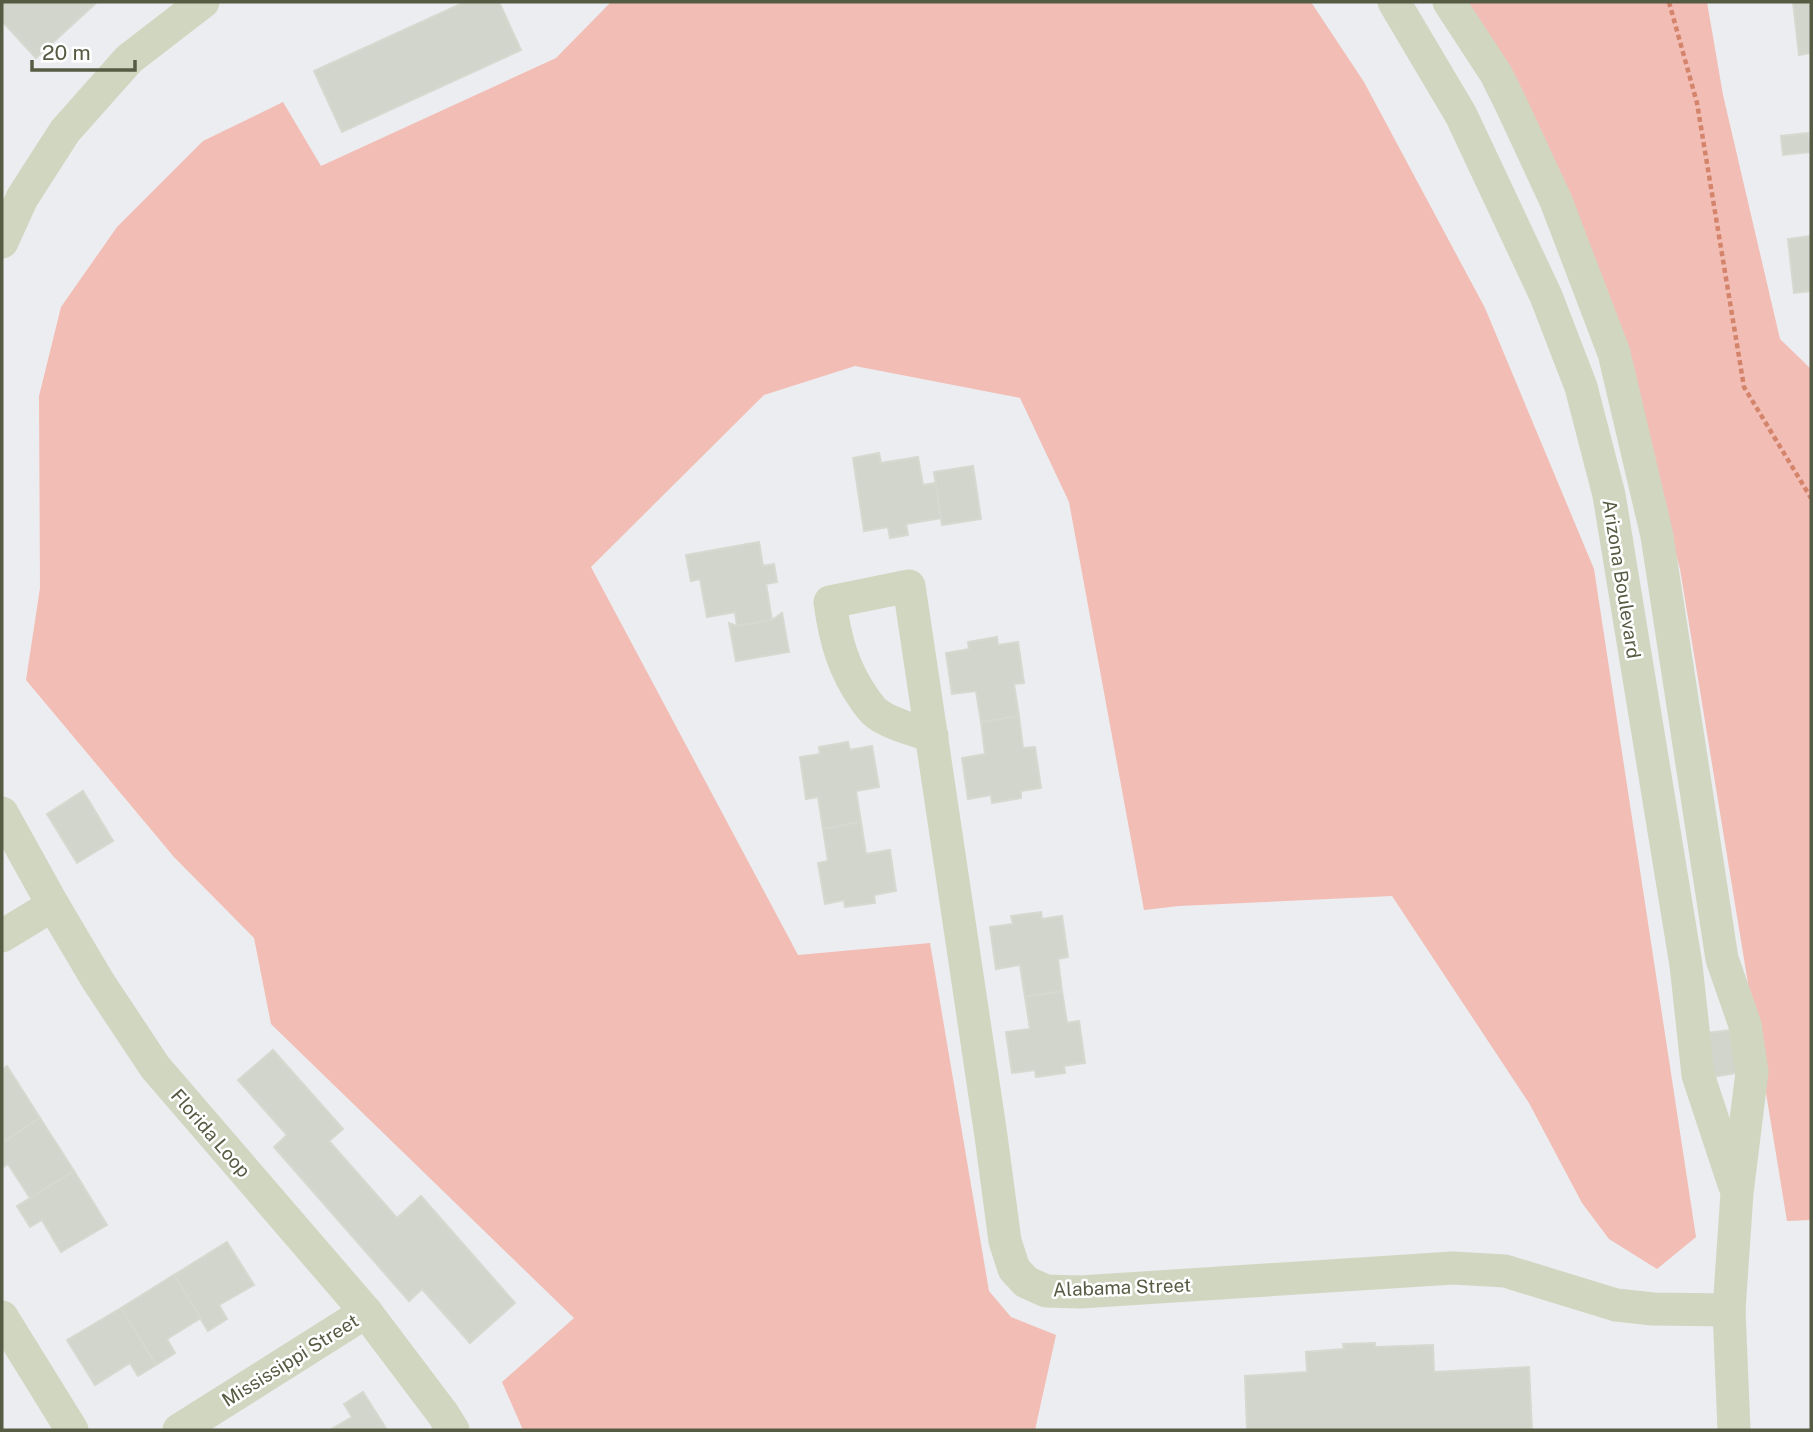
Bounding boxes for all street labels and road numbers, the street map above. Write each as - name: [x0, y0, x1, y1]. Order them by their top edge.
- street label: Arizona Boulevard: [1599, 498, 1645, 660]
- street label: Florida Loop: [167, 1085, 255, 1181]
- street label: Alabama Street: [1052, 1274, 1192, 1300]
- street label: Mississippi Street: [218, 1309, 362, 1411]

